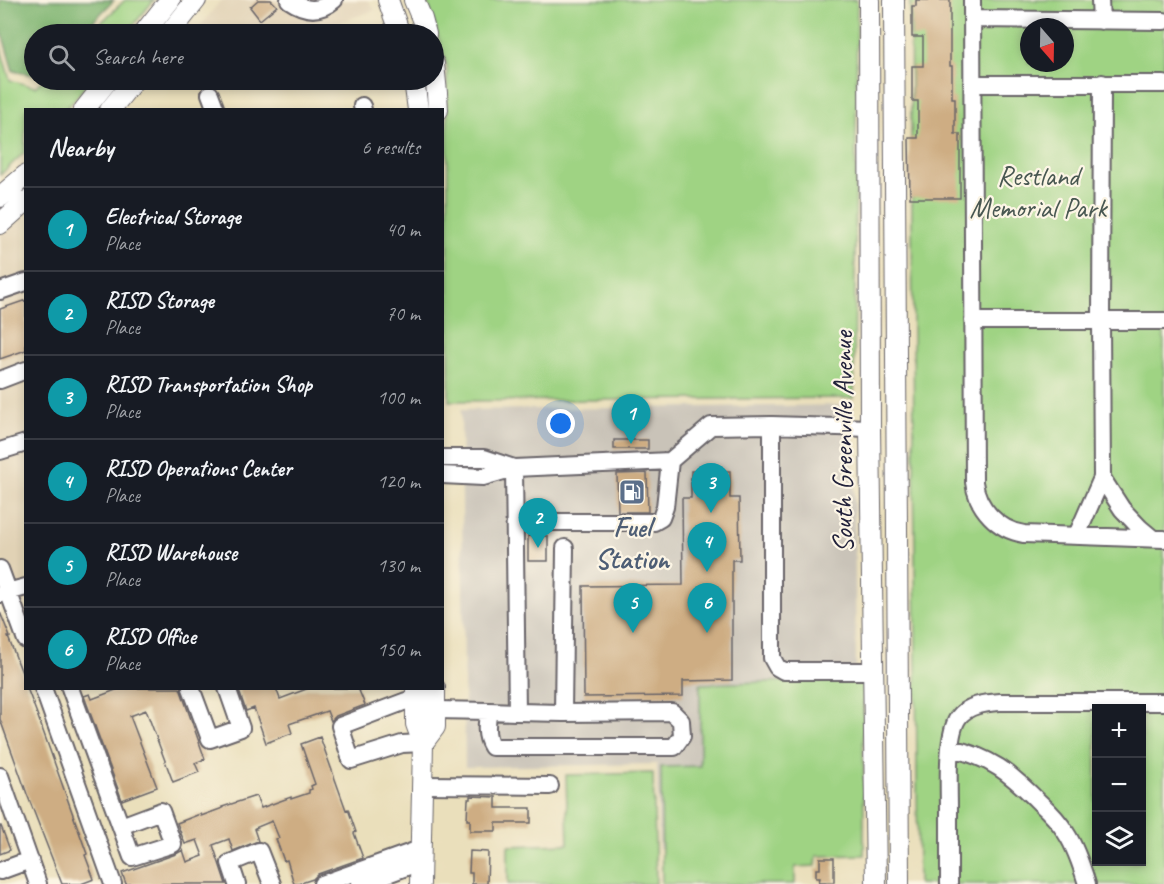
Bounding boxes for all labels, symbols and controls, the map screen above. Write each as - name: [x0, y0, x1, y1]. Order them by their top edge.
- north arrow: [1020, 18, 1074, 72]
- search box: [24, 24, 444, 90]
- icon: search: [45, 41, 78, 74]
- text: Search here: [93, 43, 183, 71]
- text: Nearby: [48, 131, 113, 164]
- text: 6 results: [361, 135, 420, 160]
- park label: Restland Memorial Park: [969, 158, 1108, 225]
- text: Electrical Storage: [105, 203, 241, 231]
- text: 1: [63, 217, 72, 242]
- text: 40 m: [386, 217, 420, 242]
- text: Place: [105, 231, 140, 256]
- text: RISD Storage: [105, 287, 214, 315]
- text: 2: [63, 301, 72, 326]
- text: 70 m: [386, 301, 420, 326]
- text: Place: [105, 315, 140, 340]
- street label: South Greenville Avenue: [825, 329, 860, 553]
- text: RISD Transportation Shop: [105, 371, 312, 399]
- text: 3: [63, 385, 72, 410]
- text: 100 m: [377, 385, 420, 410]
- pin: 1: [612, 394, 650, 444]
- text: Place: [105, 399, 140, 424]
- your location: [546, 409, 575, 438]
- text: RISD Operations Center: [105, 455, 292, 483]
- pin: 3: [692, 464, 730, 513]
- text: 4: [63, 469, 72, 494]
- text: 120 m: [377, 469, 420, 494]
- fuel station icon: Fuel Station: [617, 477, 647, 507]
- text: Place: [105, 483, 140, 508]
- pin: 2: [518, 498, 558, 548]
- place label: Fuel Station: [595, 509, 671, 576]
- pin: 4: [688, 522, 726, 572]
- text: RISD Warehouse: [105, 539, 237, 567]
- text: 5: [63, 553, 72, 578]
- text: 130 m: [377, 553, 420, 578]
- text: Place: [105, 567, 140, 592]
- pin: 5: [614, 584, 652, 633]
- pin: 6: [688, 584, 726, 633]
- text: RISD Office: [105, 623, 196, 651]
- text: 6: [63, 637, 72, 662]
- text: 150 m: [377, 637, 420, 662]
- text: Place: [105, 651, 140, 676]
- map controls: [1092, 704, 1146, 866]
- button: +: [1092, 704, 1146, 758]
- button: −: [1092, 758, 1146, 812]
- button: layers: [1092, 812, 1146, 866]

